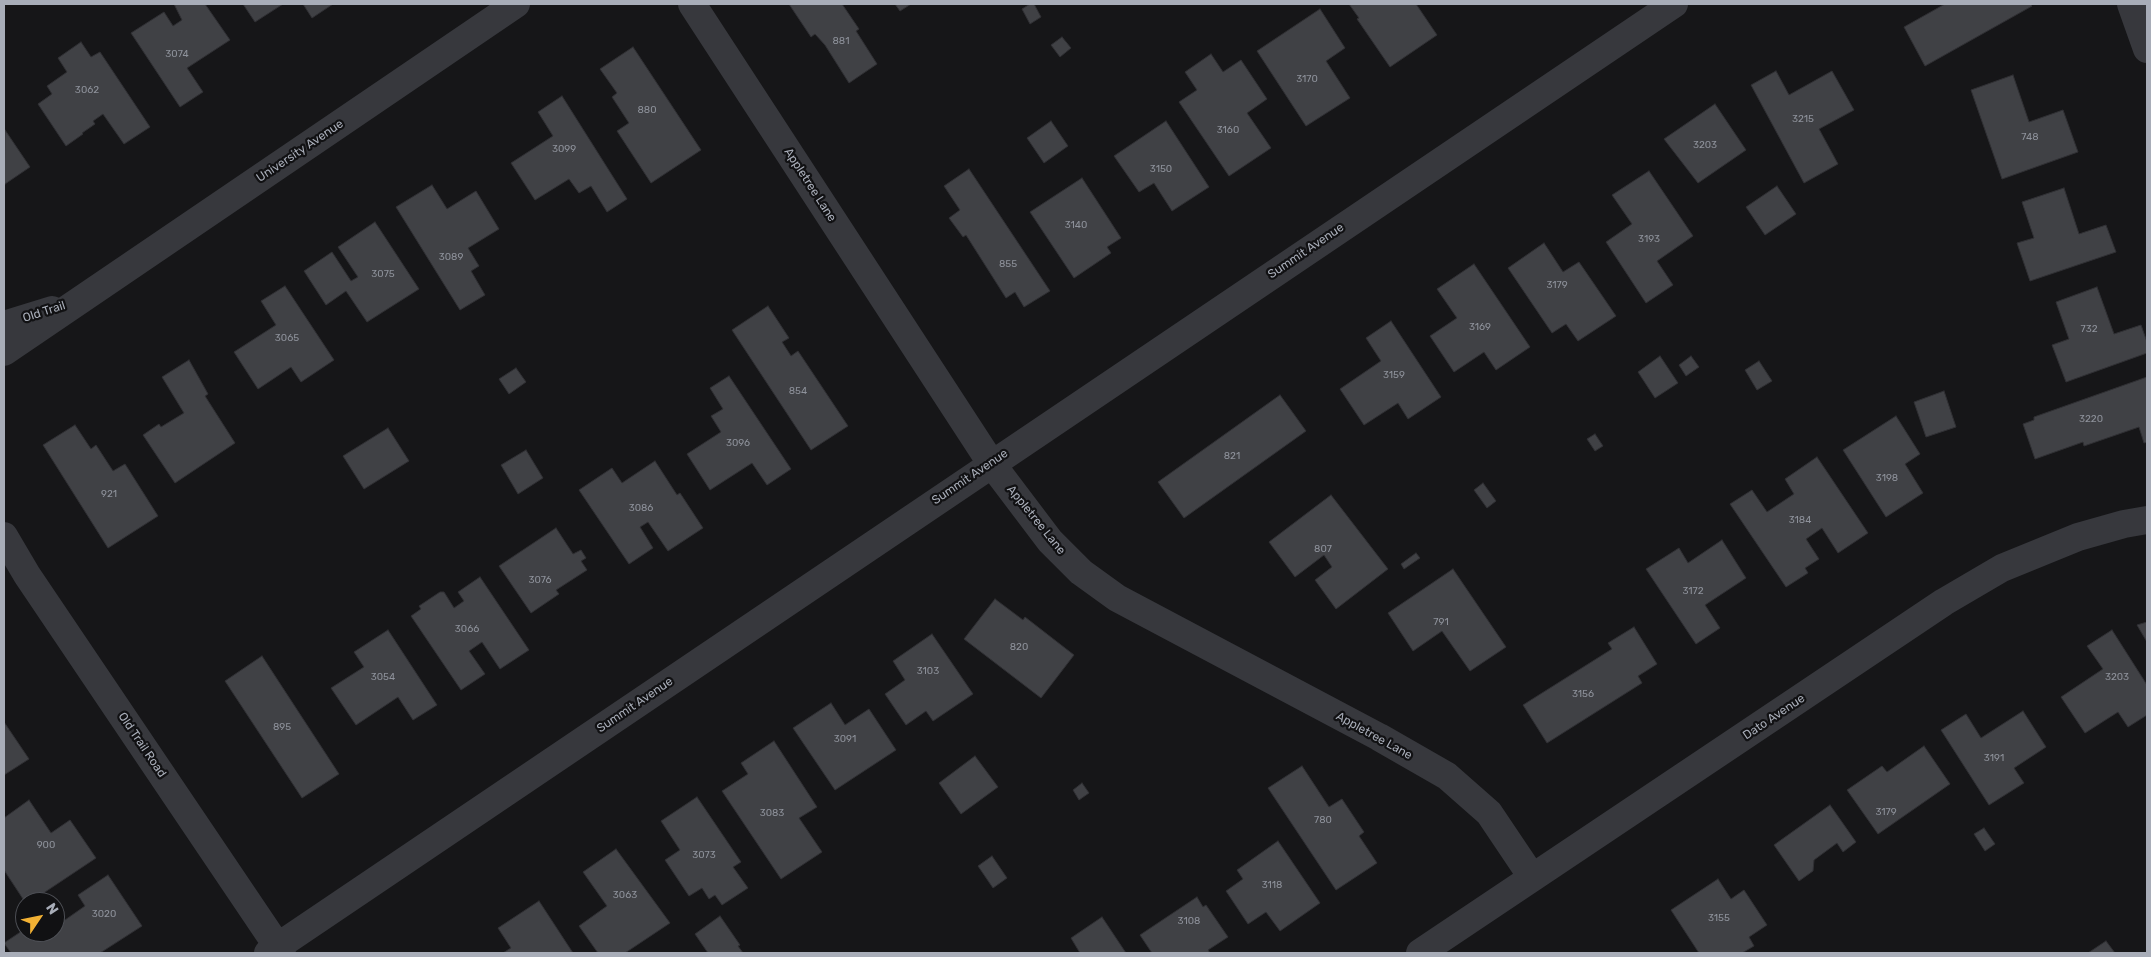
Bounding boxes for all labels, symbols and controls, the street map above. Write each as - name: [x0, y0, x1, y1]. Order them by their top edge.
- house number: 881: [833, 35, 849, 47]
- house number: 3074: [165, 48, 189, 60]
- house number: 3170: [1296, 73, 1318, 85]
- house number: 3062: [75, 84, 99, 96]
- house number: 880: [637, 104, 657, 116]
- house number: 3215: [1792, 113, 1814, 125]
- street label: University Avenue: [254, 117, 346, 185]
- house number: 3160: [1217, 124, 1239, 136]
- house number: 748: [2021, 131, 2039, 143]
- house number: 3203: [1693, 139, 1717, 151]
- house number: 3099: [552, 143, 576, 155]
- street label: Appletree Lane: [781, 146, 839, 224]
- house number: 3150: [1150, 163, 1172, 175]
- house number: 3140: [1065, 219, 1087, 231]
- street label: Summit Avenue: [1265, 220, 1347, 282]
- house number: 3193: [1638, 233, 1660, 245]
- house number: 3089: [439, 251, 463, 263]
- house number: 855: [999, 258, 1017, 270]
- house number: 3075: [371, 268, 395, 280]
- house number: 3179: [1546, 279, 1568, 291]
- street label: Old Trail: [21, 298, 67, 326]
- house number: 3169: [1469, 321, 1491, 333]
- house number: 732: [2080, 323, 2098, 335]
- house number: 3065: [275, 332, 299, 344]
- house number: 3159: [1383, 369, 1405, 381]
- house number: 854: [789, 385, 807, 397]
- house number: 3220: [2079, 413, 2103, 425]
- house number: 3096: [726, 437, 750, 449]
- street label: Summit Avenue: [929, 446, 1011, 508]
- house number: 821: [1224, 450, 1240, 462]
- house number: 3198: [1876, 472, 1898, 484]
- street label: Appletree Lane: [1004, 483, 1068, 557]
- house number: 921: [101, 488, 117, 500]
- house number: 3086: [629, 502, 653, 514]
- house number: 3184: [1789, 514, 1811, 526]
- house number: 807: [1314, 543, 1332, 555]
- house number: 3076: [528, 574, 552, 586]
- house number: 3172: [1682, 585, 1704, 597]
- house number: 791: [1433, 616, 1449, 628]
- house number: 3066: [455, 623, 479, 635]
- house number: 820: [1010, 641, 1028, 653]
- house number: 3103: [917, 665, 939, 677]
- house number: 3054: [371, 671, 395, 683]
- house number: 3203: [2105, 671, 2129, 683]
- street label: Summit Avenue: [594, 674, 676, 736]
- house number: 3156: [1572, 688, 1594, 700]
- street label: Dato Avenue: [1740, 691, 1808, 743]
- street label: Appletree Lane: [1333, 709, 1415, 763]
- street label: Old Trail Road: [115, 710, 169, 780]
- house number: 895: [273, 721, 291, 733]
- house number: 3091: [834, 733, 856, 745]
- house number: 3191: [1984, 752, 2004, 764]
- house number: 3179: [1875, 806, 1897, 818]
- house number: 3083: [760, 807, 784, 819]
- house number: 780: [1314, 814, 1332, 826]
- house number: 900: [37, 839, 55, 851]
- house number: 3073: [692, 849, 716, 861]
- house number: 3118: [1262, 879, 1282, 891]
- house number: 3063: [613, 889, 637, 901]
- north arrow: [15, 892, 65, 942]
- text: N: [42, 900, 62, 918]
- house number: 3020: [92, 908, 116, 920]
- house number: 3155: [1708, 912, 1730, 924]
- house number: 3108: [1178, 915, 1200, 927]

